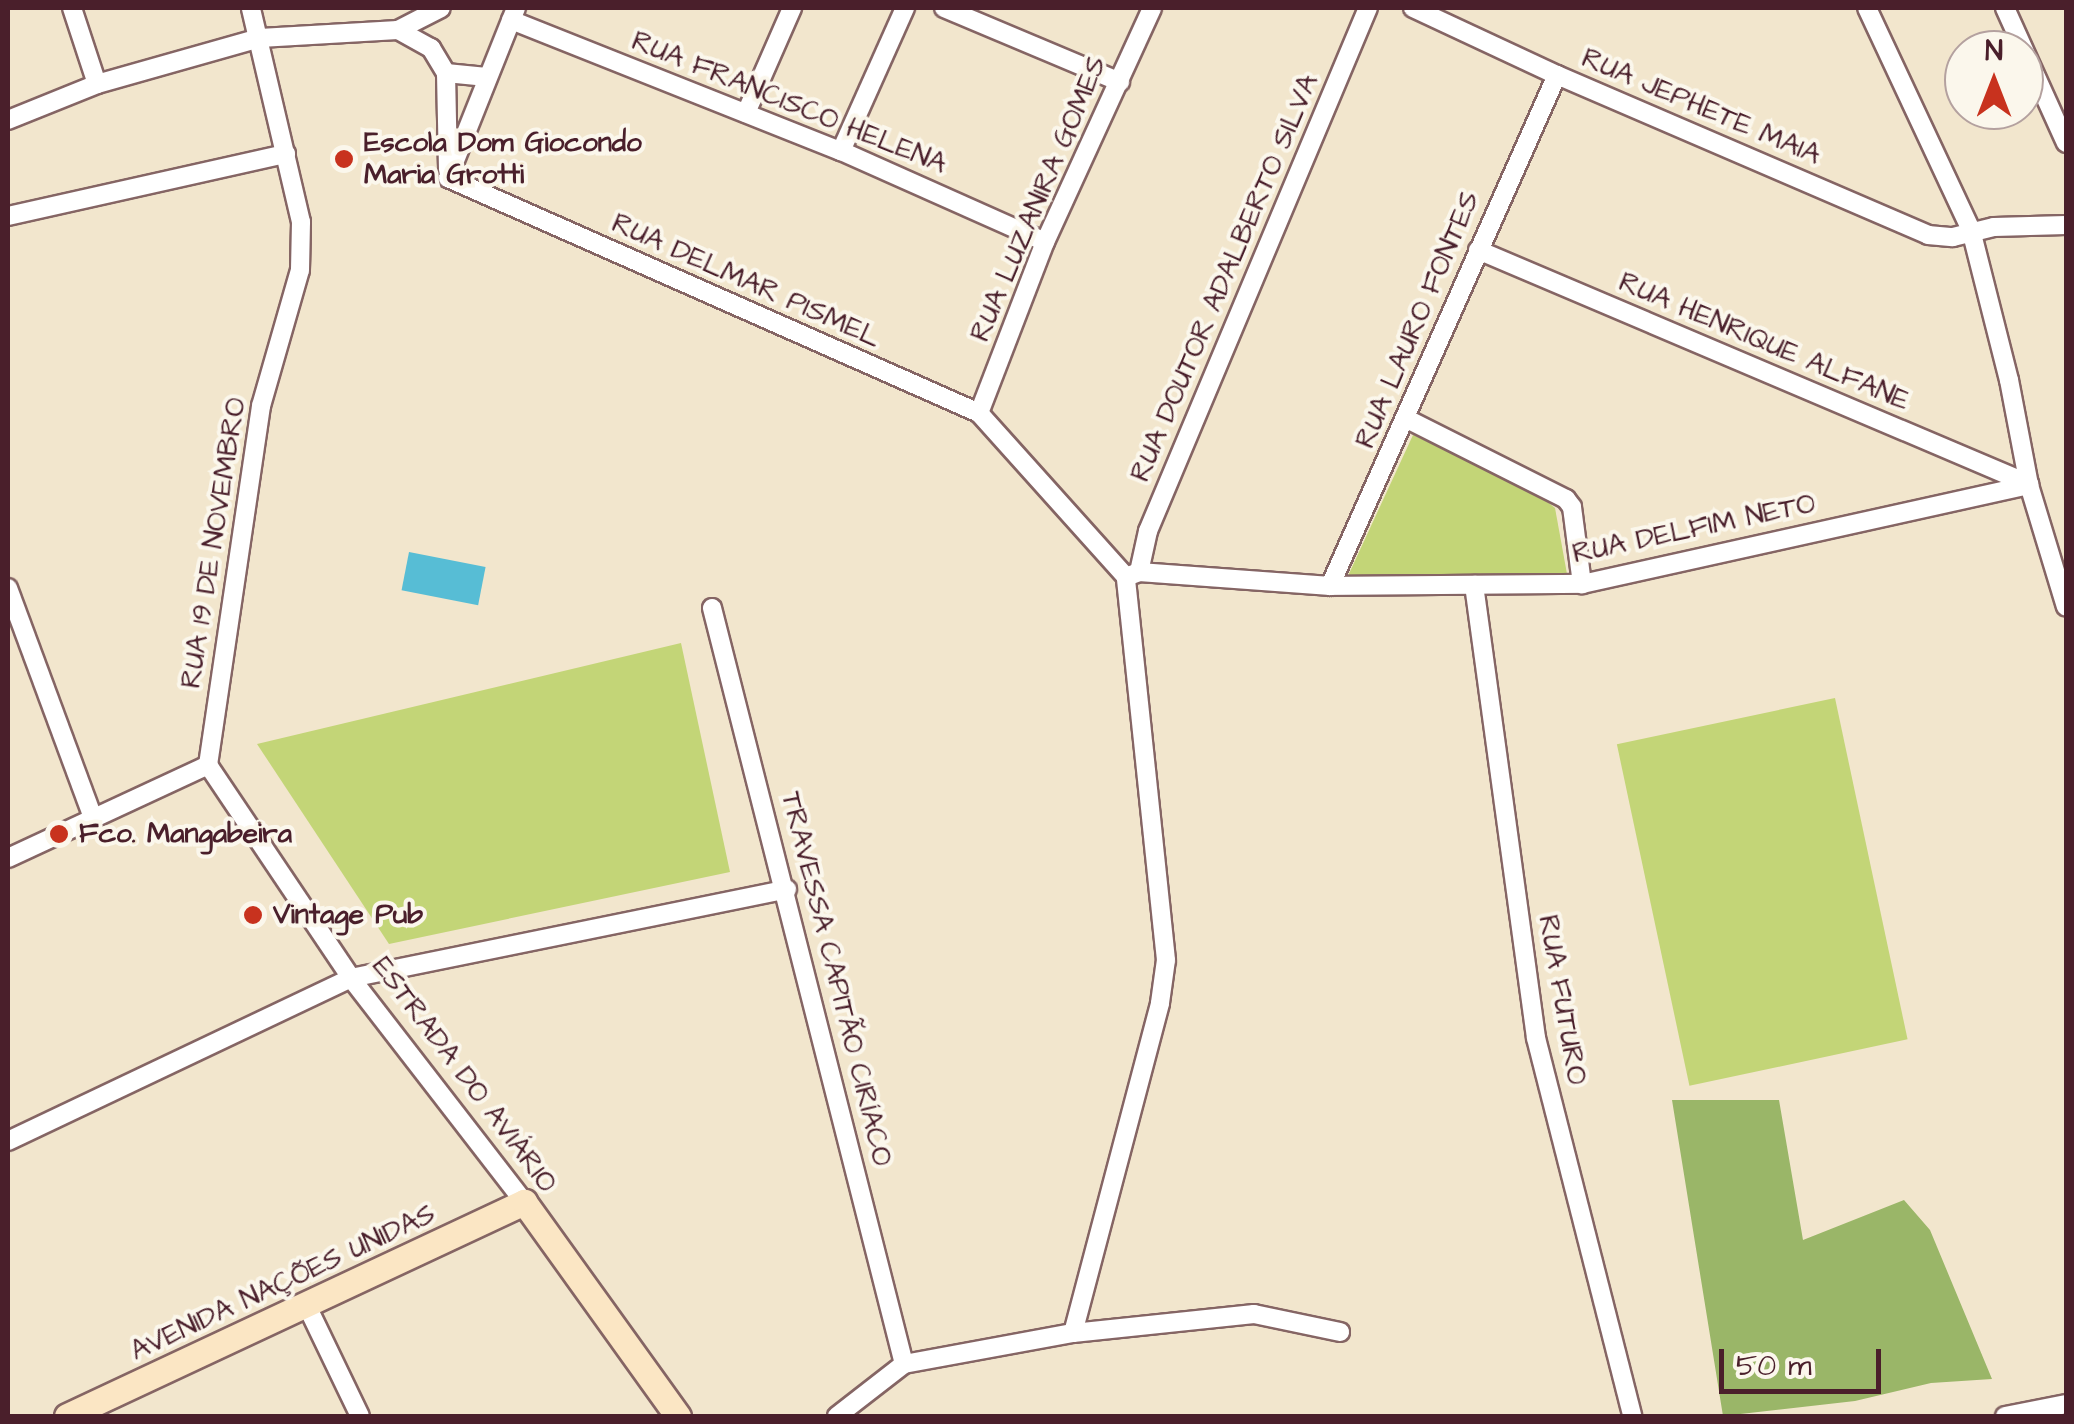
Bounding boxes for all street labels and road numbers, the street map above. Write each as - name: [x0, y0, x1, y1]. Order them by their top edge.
- street label: RUA FRANCISCO HELENA: [627, 24, 951, 182]
- street label: RUA JEPHETE MAIA: [1577, 42, 1825, 172]
- street label: RUA LUZANIRA GOMES: [964, 51, 1114, 347]
- street label: RUA DOUTOR ADALBERTO SILVA: [1124, 69, 1326, 487]
- street label: RUA LAURO FONTES: [1349, 187, 1487, 453]
- street label: RUA DELMAR PISMEL: [607, 207, 885, 355]
- street label: RUA HENRIQUE ALFANE: [1614, 266, 1914, 418]
- street label: RUA 19 DE NOVEMBRO: [174, 395, 254, 691]
- street label: RUA DELFIM NETO: [1570, 487, 1818, 571]
- street label: TRAVESSA CAPITÃO CIRÍACO: [773, 788, 899, 1170]
- street label: RUA FUTURO: [1531, 912, 1593, 1088]
- street label: ESTRADA DO AVIÁRIO: [365, 951, 563, 1199]
- street label: AVENIDA NAÇÕES UNIDAS: [125, 1197, 441, 1369]

